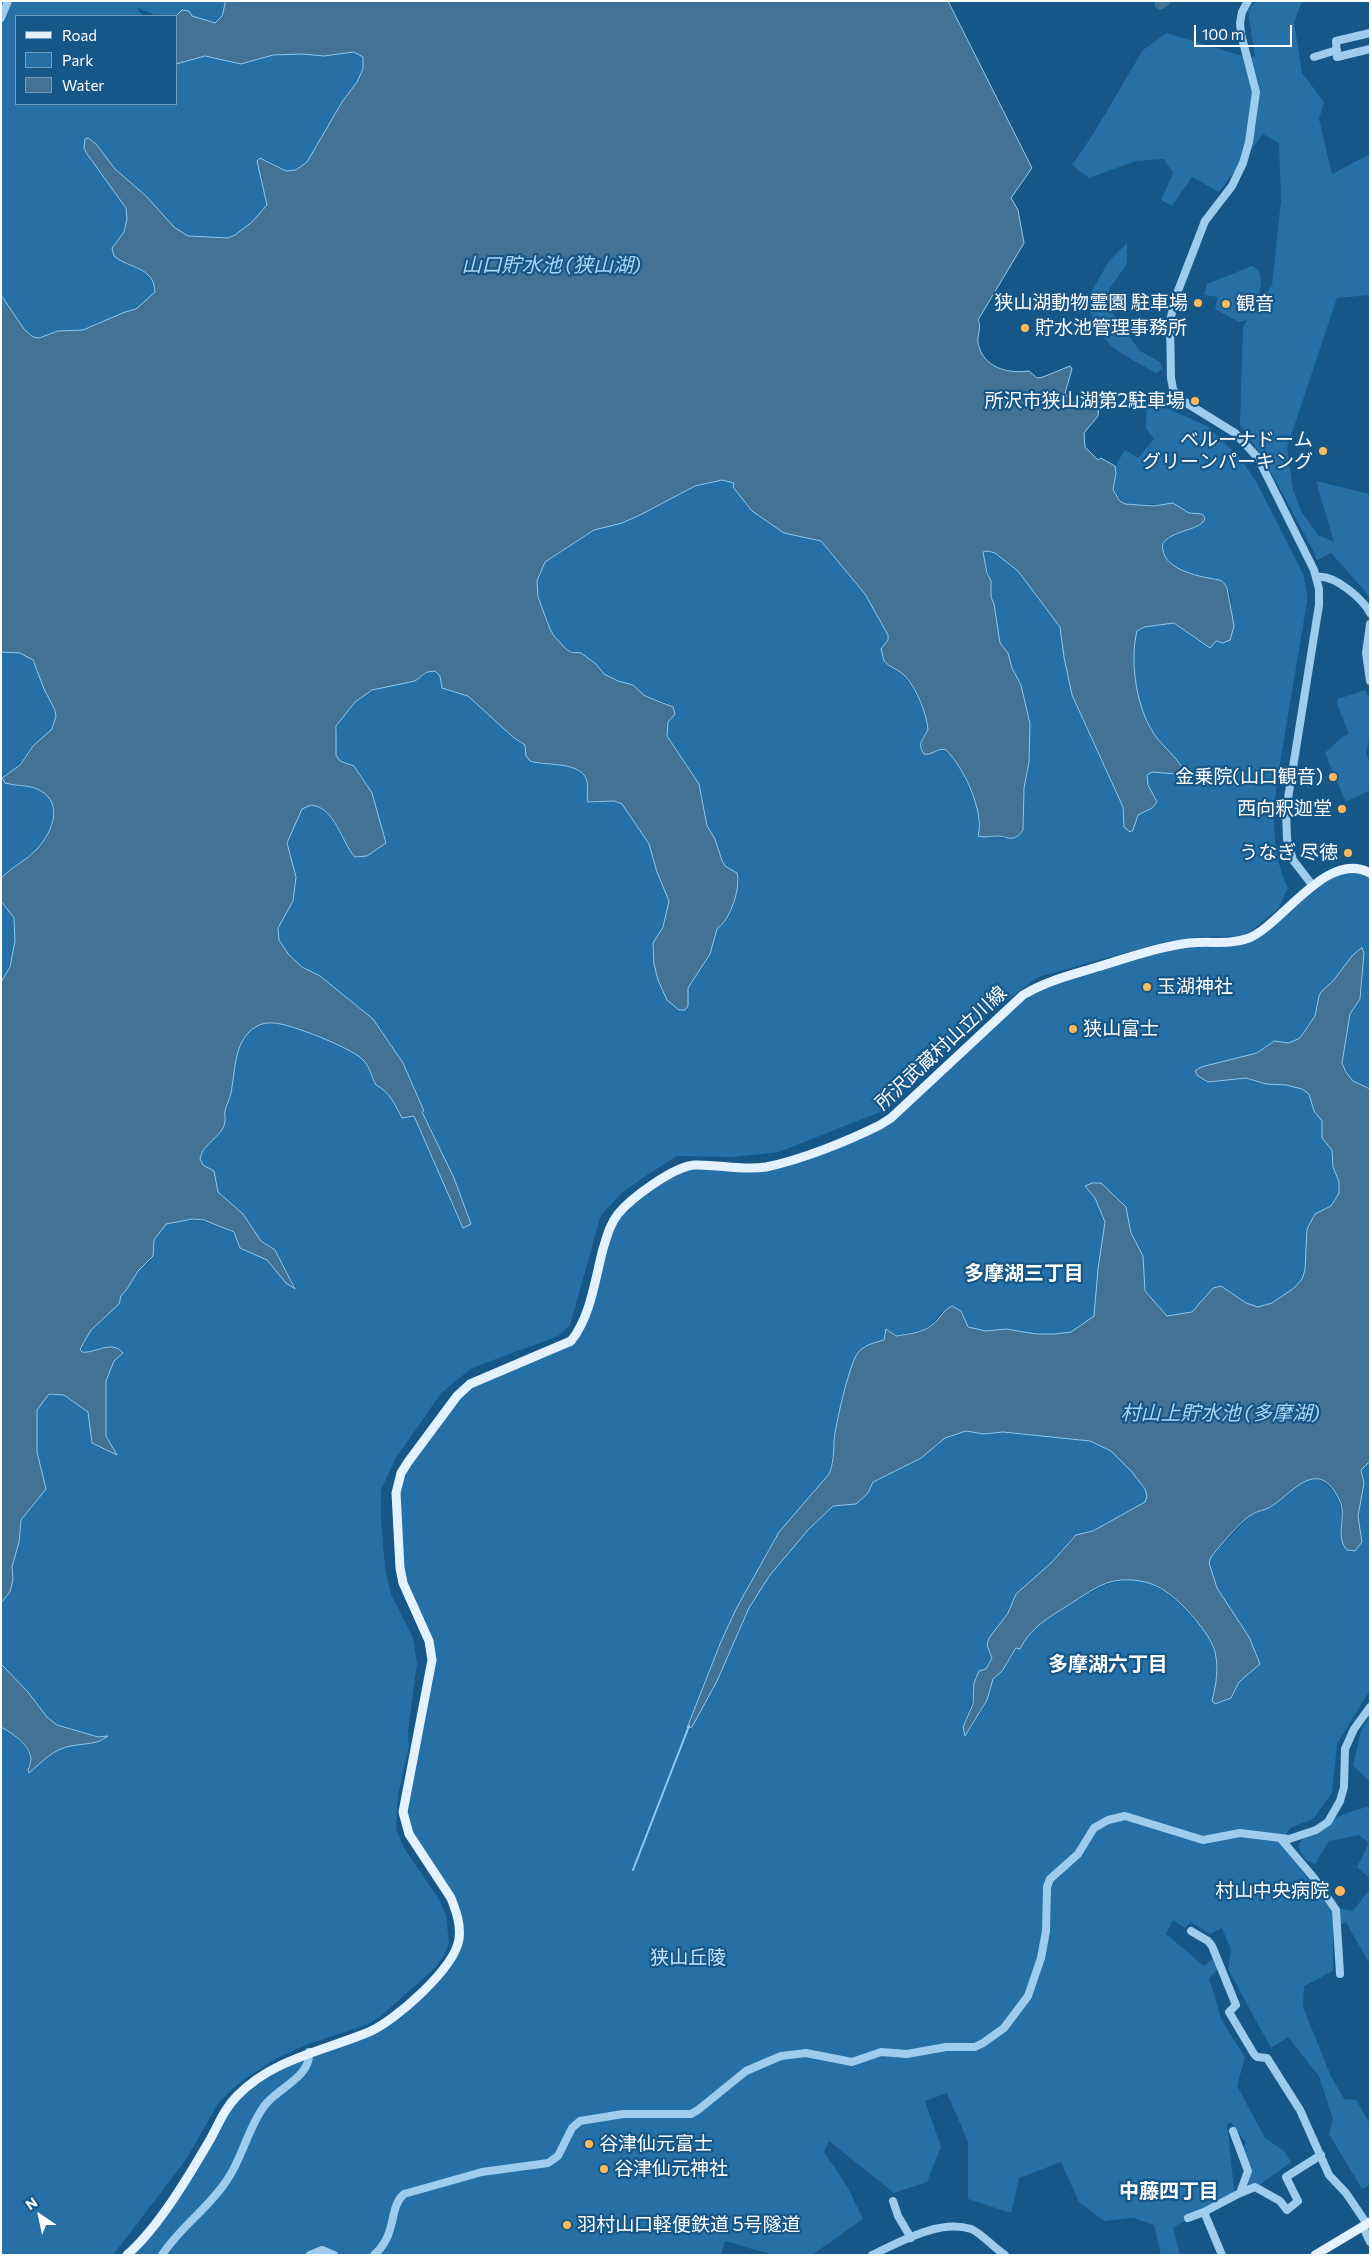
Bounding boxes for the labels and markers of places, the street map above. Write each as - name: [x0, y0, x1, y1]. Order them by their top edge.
- place label: 狭山湖動物霊園 駐車場: [994, 292, 1188, 314]
- place label: 観音: [1236, 293, 1274, 315]
- marker: 狭山湖動物霊園 駐車場: [1192, 297, 1204, 309]
- marker: 観音: [1220, 298, 1232, 310]
- place label: 貯水池管理事務所: [1035, 317, 1187, 339]
- marker: 貯水池管理事務所: [1019, 322, 1031, 334]
- place label: 所沢市狭山湖第2駐車場: [984, 390, 1185, 412]
- marker: 所沢市狭山湖第2駐車場: [1189, 395, 1201, 407]
- place label: ベルーナドーム グリーンパーキング: [1142, 429, 1313, 473]
- marker: ベルーナドーム グリーンパーキング: [1317, 445, 1329, 457]
- place label: 金乗院(山口観音): [1175, 766, 1323, 788]
- marker: 金乗院(山口観音): [1327, 771, 1339, 783]
- place label: 西向釈迦堂: [1237, 798, 1332, 820]
- marker: 西向釈迦堂: [1336, 803, 1348, 815]
- place label: うなぎ 尽徳: [1239, 842, 1338, 864]
- marker: うなぎ 尽徳: [1342, 847, 1354, 859]
- place label: 玉湖神社: [1157, 976, 1233, 998]
- marker: 玉湖神社: [1141, 981, 1153, 993]
- place label: 狭山富士: [1083, 1018, 1159, 1040]
- marker: 狭山富士: [1067, 1023, 1079, 1035]
- place label: 村山中央病院: [1215, 1880, 1329, 1902]
- marker: 村山中央病院: [1333, 1884, 1347, 1898]
- place label: 谷津仙元富士: [599, 2133, 713, 2155]
- marker: 谷津仙元富士: [583, 2138, 595, 2150]
- place label: 谷津仙元神社: [614, 2158, 728, 2180]
- marker: 谷津仙元神社: [598, 2163, 610, 2175]
- place label: 羽村山口軽便鉄道 5号隧道: [577, 2214, 801, 2236]
- marker: 羽村山口軽便鉄道 5号隧道: [561, 2219, 573, 2231]

